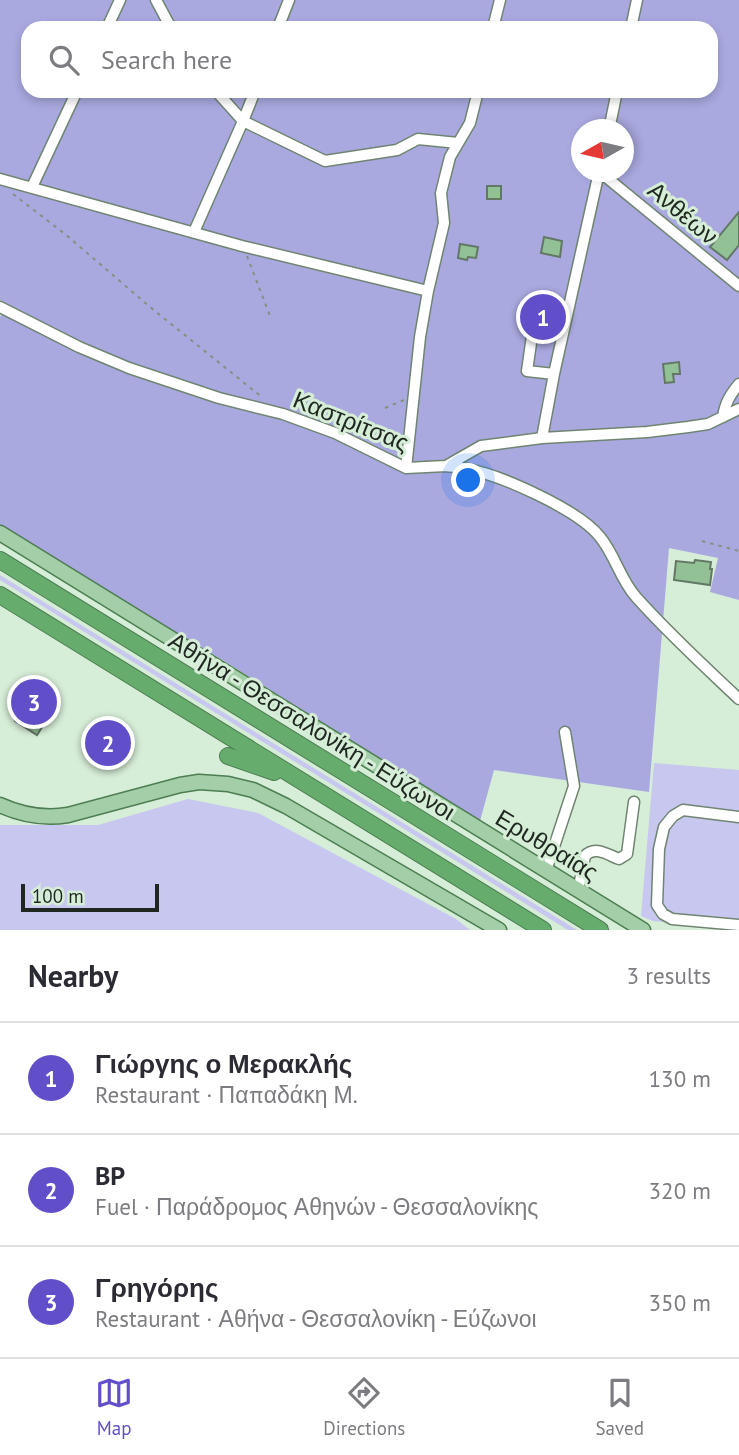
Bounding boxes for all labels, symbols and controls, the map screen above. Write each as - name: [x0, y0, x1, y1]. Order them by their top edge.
- search box: [21, 21, 718, 98]
- icon: search: [45, 41, 83, 79]
- text: Search here: [101, 43, 232, 76]
- north arrow: [571, 119, 634, 182]
- street label: Ανθέων: [641, 175, 725, 251]
- pin: 1: [520, 291, 566, 343]
- street label: Καστρίτσας: [289, 384, 413, 458]
- your location: [451, 463, 485, 497]
- street label: Αθήνα - Θεσσαλονίκη - Εύζωνοι: [163, 625, 461, 827]
- pin: 3: [11, 676, 57, 728]
- pin: 2: [85, 717, 131, 769]
- street label: Ερυθραίας: [490, 802, 604, 888]
- scale bar: [21, 881, 159, 913]
- text: 100 m: [32, 884, 84, 908]
- text: Nearby: [28, 956, 118, 995]
- text: 3 results: [627, 961, 711, 990]
- text: Γιώργης ο Μερακλής: [95, 1047, 352, 1080]
- text: 1: [44, 1064, 58, 1093]
- text: 130 m: [649, 1064, 711, 1093]
- text: Restaurant · Παπαδάκη Μ.: [95, 1080, 358, 1109]
- text: BP: [95, 1159, 125, 1192]
- text: 2: [44, 1176, 58, 1205]
- text: 320 m: [649, 1176, 711, 1205]
- text: Fuel · Παράδρομος Αθηνών - Θεσσαλονίκης: [95, 1192, 538, 1221]
- text: Γρηγόρης: [95, 1271, 218, 1304]
- text: 3: [44, 1288, 58, 1317]
- text: 350 m: [649, 1288, 711, 1317]
- text: Restaurant · Αθήνα - Θεσσαλονίκη - Εύζωνοι: [95, 1304, 537, 1333]
- tab: Map: [95, 1374, 133, 1440]
- tab: Directions: [323, 1374, 405, 1440]
- tab: Saved: [596, 1374, 644, 1440]

